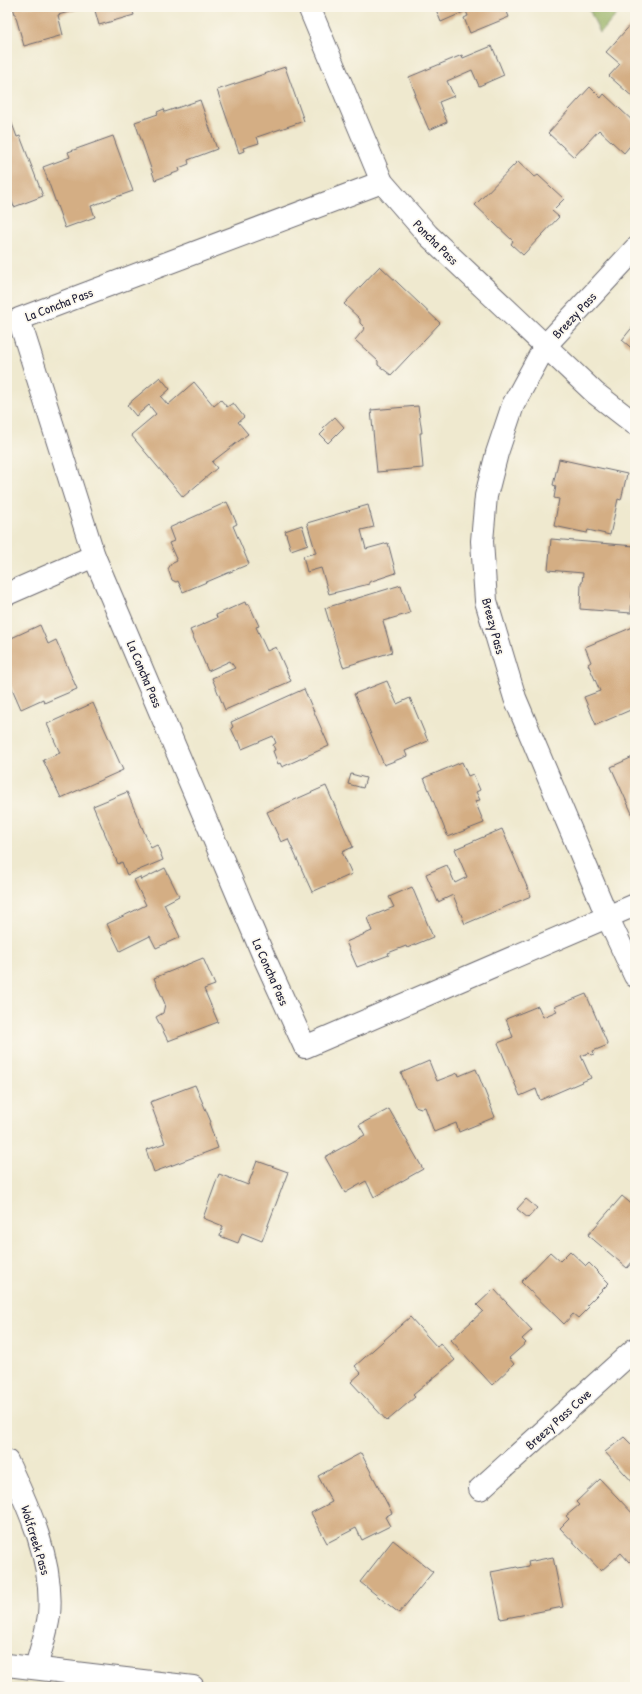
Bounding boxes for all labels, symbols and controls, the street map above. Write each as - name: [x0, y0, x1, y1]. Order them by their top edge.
- street label: Poncha Pass: [409, 215, 463, 269]
- street label: La Concha Pass: [23, 283, 95, 325]
- street label: Breezy Pass: [548, 288, 600, 342]
- street label: Breezy Pass: [478, 596, 510, 656]
- street label: La Concha Pass: [123, 638, 167, 710]
- street label: La Concha Pass: [248, 936, 294, 1008]
- street label: Breezy Pass Cove: [521, 1385, 595, 1453]
- street label: Wolfcreek Pass: [17, 1503, 55, 1577]

